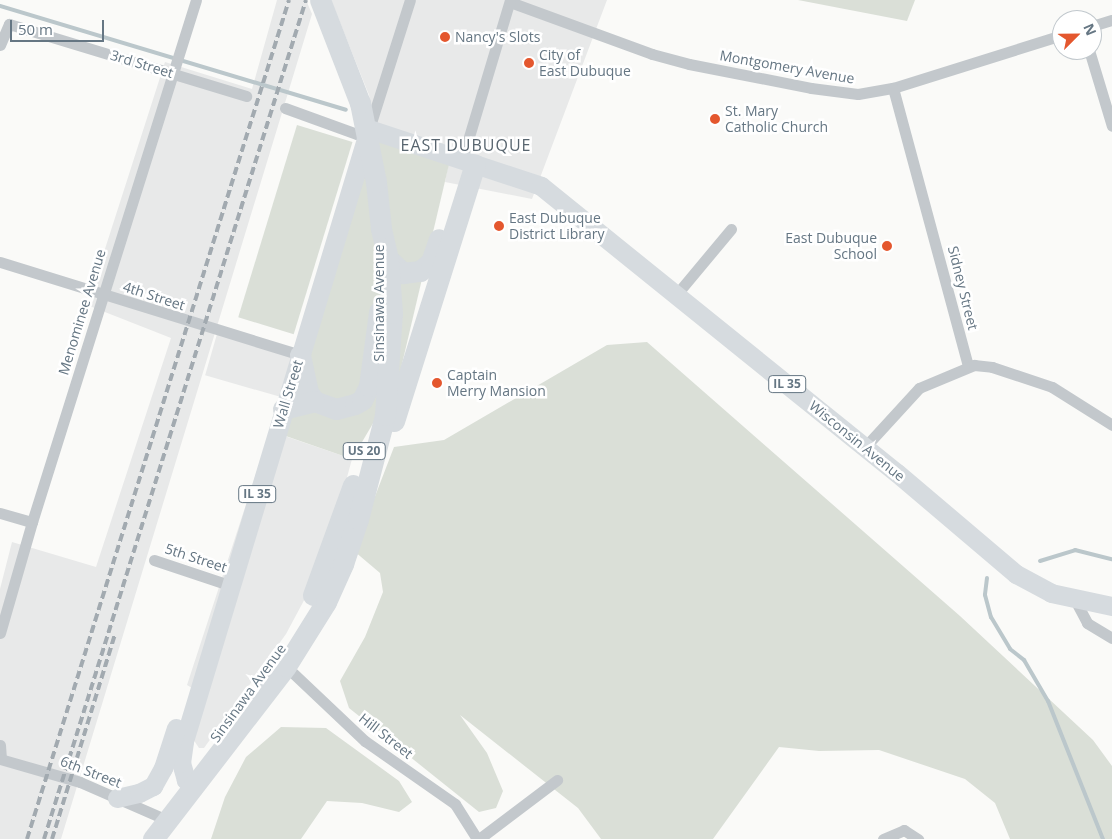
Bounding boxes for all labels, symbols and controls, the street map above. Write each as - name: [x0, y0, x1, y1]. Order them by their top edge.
- scale bar: [12, 10, 106, 42]
- north arrow: [1052, 10, 1102, 60]
- text: 50 m: [18, 19, 53, 39]
- text: N: [1079, 20, 1101, 38]
- place label: Nancy's Slots: [455, 29, 540, 45]
- marker: Nancy's Slots: [439, 31, 451, 43]
- street label: 3rd Street: [108, 46, 176, 82]
- place label: City of East Dubuque: [539, 47, 631, 80]
- street label: Montgomery Avenue: [718, 47, 856, 87]
- marker: City of East Dubuque: [523, 57, 535, 69]
- place label: St. Mary Catholic Church: [725, 103, 828, 136]
- marker: St. Mary Catholic Church: [709, 113, 721, 125]
- district label: EAST DUBUQUE: [399, 135, 533, 155]
- place label: East Dubuque District Library: [509, 210, 605, 242]
- marker: East Dubuque District Library: [493, 220, 505, 232]
- place label: East Dubuque School: [785, 230, 877, 262]
- marker: East Dubuque School: [881, 240, 893, 252]
- street label: Sinsinawa Avenue: [371, 244, 387, 362]
- street label: Sidney Street: [944, 244, 982, 332]
- street label: Menominee Avenue: [55, 247, 109, 377]
- street label: 4th Street: [121, 278, 187, 314]
- street label: Wall Street: [270, 358, 306, 430]
- place label: Captain Merry Mansion: [447, 367, 546, 400]
- road number: IL 35: [767, 374, 807, 394]
- marker: Captain Merry Mansion: [431, 377, 443, 389]
- street label: Wisconsin Avenue: [806, 397, 908, 485]
- road number: US 20: [342, 442, 386, 461]
- road number: IL 35: [237, 484, 277, 504]
- street label: 5th Street: [163, 540, 229, 576]
- street label: Sinsinawa Avenue: [207, 641, 289, 745]
- street label: Hill Street: [356, 710, 416, 762]
- street label: 6th Street: [58, 753, 124, 791]

